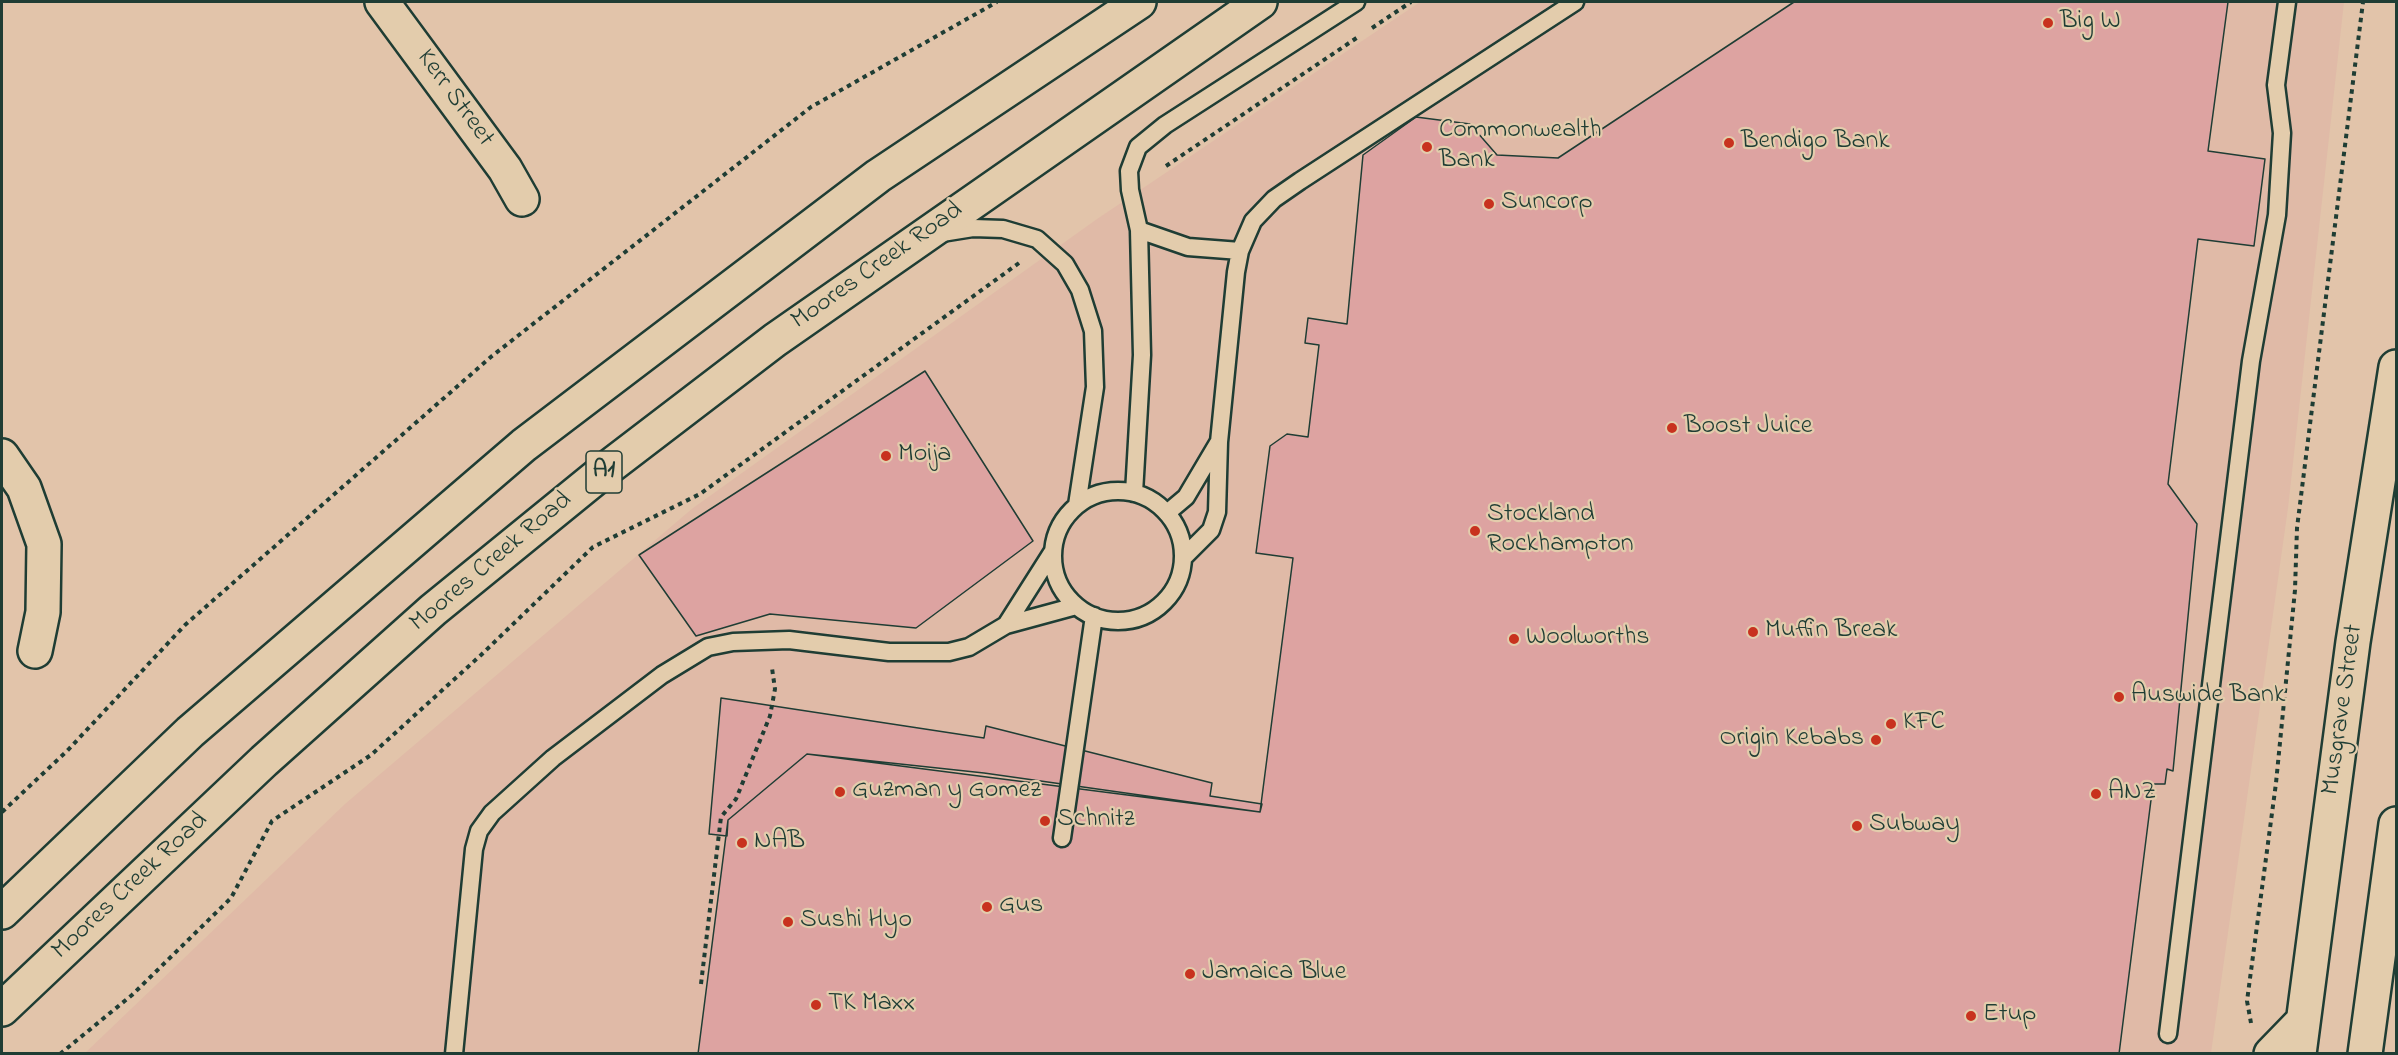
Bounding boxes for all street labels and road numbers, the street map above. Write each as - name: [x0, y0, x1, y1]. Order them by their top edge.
- street label: Kerr Street: [408, 44, 500, 154]
- street label: Moores Creek Road: [786, 196, 970, 338]
- road number: A1: [586, 451, 622, 493]
- street label: Moores Creek Road: [404, 486, 580, 640]
- street label: Musgrave Street: [2317, 623, 2371, 797]
- street label: Moores Creek Road: [46, 807, 216, 967]

